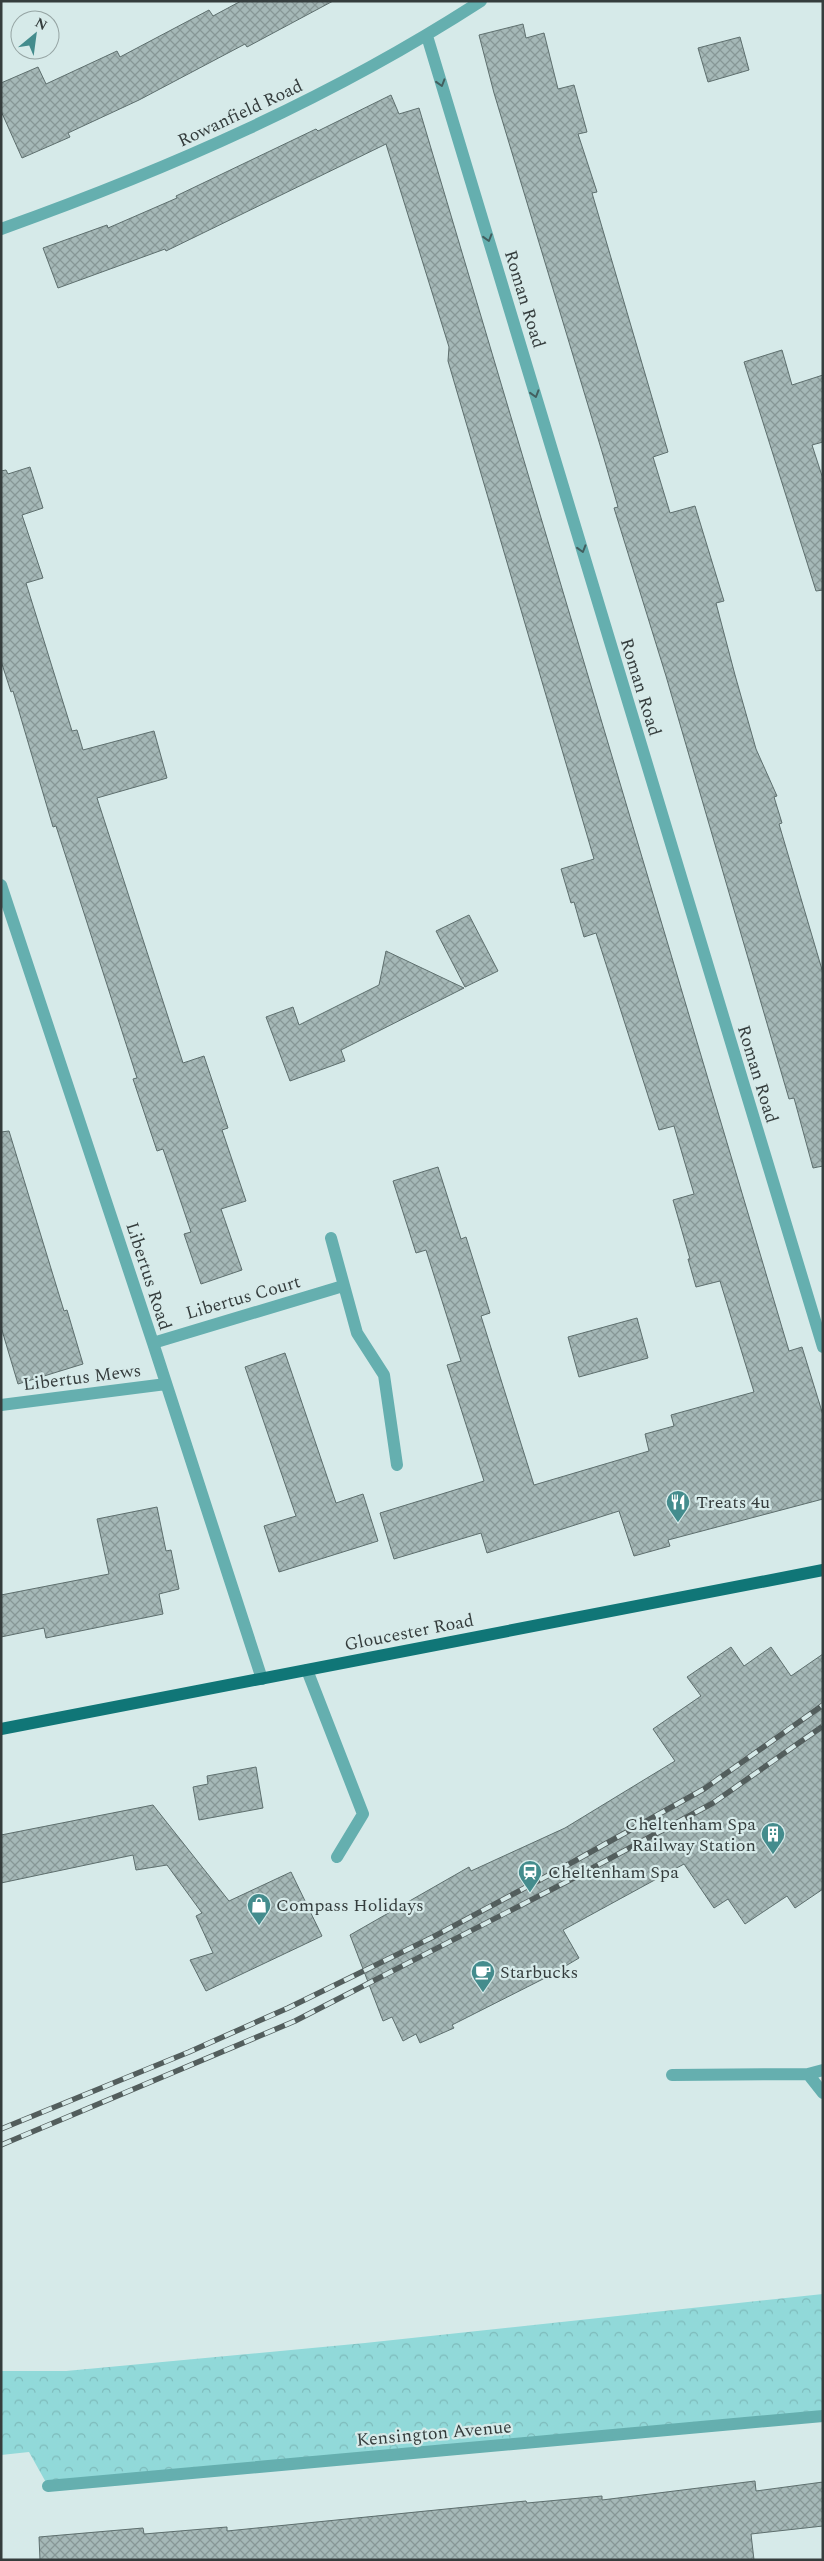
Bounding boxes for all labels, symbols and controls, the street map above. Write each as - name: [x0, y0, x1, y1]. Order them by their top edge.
- north arrow: [10, 10, 60, 60]
- text: N: [31, 12, 51, 36]
- street label: Rowanfield Road: [173, 73, 307, 154]
- one-way arrow: [436, 78, 446, 86]
- one-way arrow: [483, 234, 493, 242]
- street label: Roman Road: [497, 247, 552, 352]
- one-way arrow: [530, 389, 540, 397]
- one-way arrow: [576, 545, 586, 553]
- street label: Roman Road: [613, 635, 668, 740]
- street label: Roman Road: [730, 1022, 785, 1127]
- street label: Libertus Road: [118, 1219, 179, 1334]
- street label: Libertus Court: [183, 1268, 304, 1327]
- street label: Libertus Mews: [21, 1357, 143, 1398]
- restaurant icon: Treats 4u: [665, 1489, 691, 1523]
- place label: Treats 4u: [696, 1489, 770, 1516]
- street label: Gloucester Road: [342, 1607, 476, 1658]
- place label: Cheltenham Spa Railway Station: [625, 1811, 756, 1859]
- building icon: Cheltenham Spa Railway Station: [760, 1821, 786, 1855]
- station icon: Cheltenham Spa: [517, 1859, 543, 1893]
- place label: Cheltenham Spa: [548, 1859, 679, 1886]
- shop icon: Compass Holidays: [246, 1892, 272, 1926]
- place label: Compass Holidays: [276, 1892, 424, 1919]
- cafe icon: Starbucks: [470, 1959, 496, 1993]
- place label: Starbucks: [500, 1959, 578, 1986]
- street label: Kensington Avenue: [355, 2413, 513, 2454]

